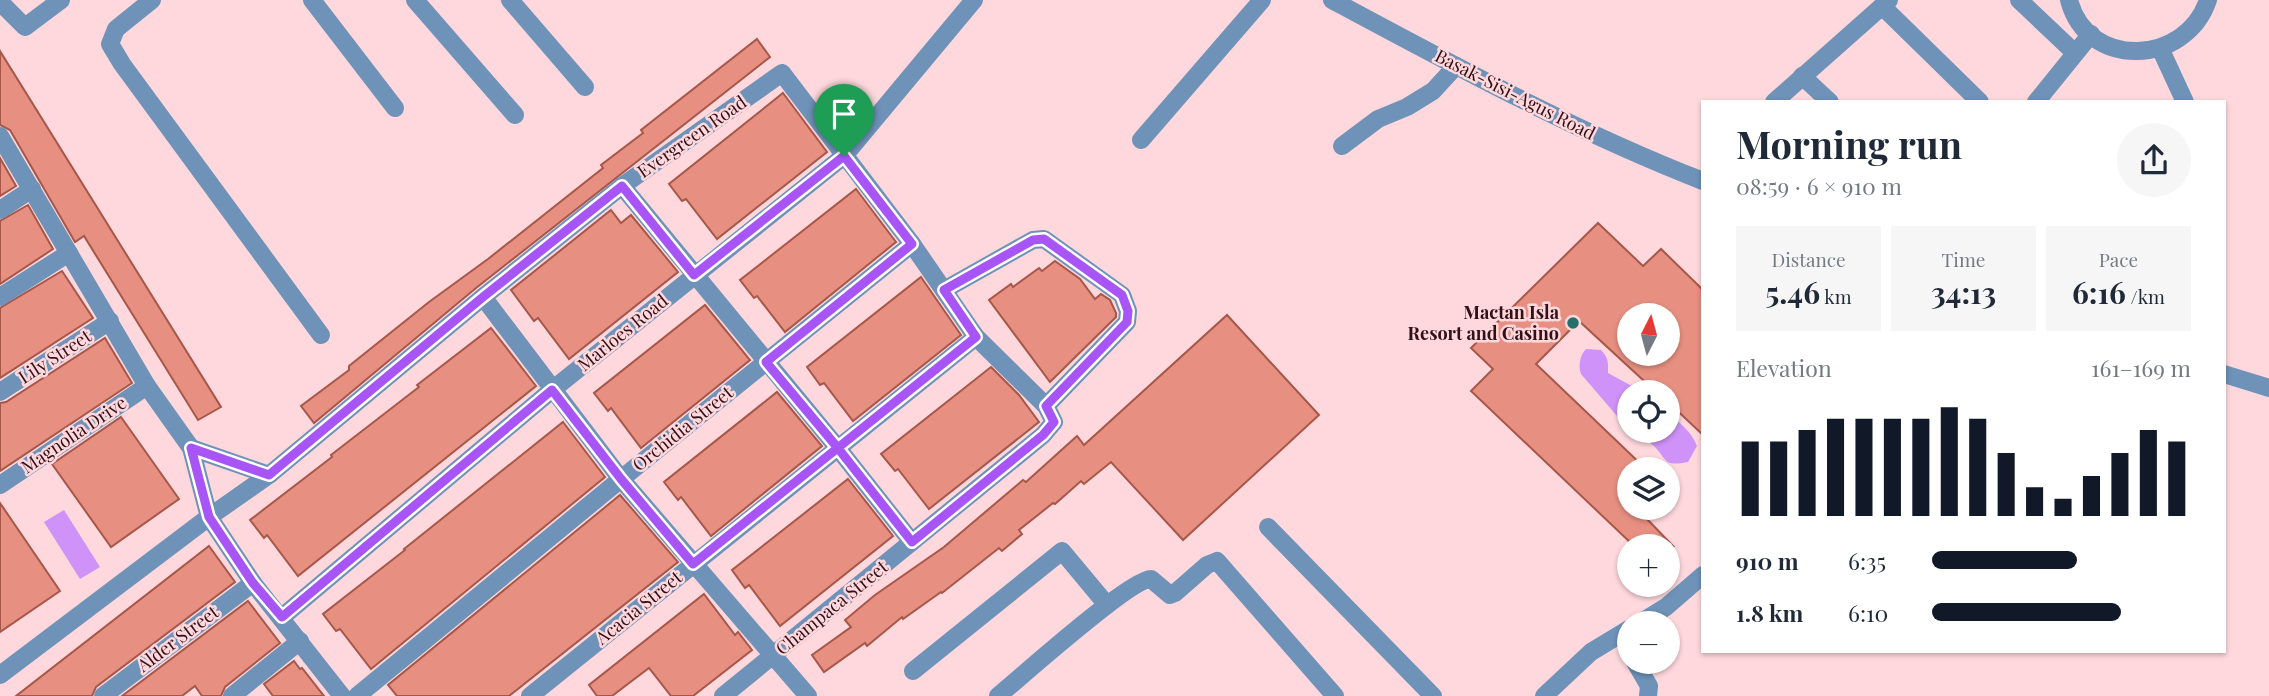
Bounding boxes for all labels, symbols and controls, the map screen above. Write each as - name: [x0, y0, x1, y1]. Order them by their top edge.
- street label: Basak-Sisi-Agus Road: [1431, 43, 1600, 145]
- pin: [814, 84, 874, 156]
- street label: Evergreen Road: [632, 89, 751, 183]
- icon: arrive: [825, 95, 863, 133]
- text: Morning run: [1736, 118, 1962, 169]
- button: share: [2117, 123, 2191, 197]
- text: 08:59 · 6 × 910 m: [1736, 170, 1902, 201]
- text: Distance: [1771, 246, 1846, 272]
- text: Time: [1942, 246, 1985, 272]
- text: Pace: [2099, 246, 2138, 272]
- text: 5.46: [1765, 272, 1820, 312]
- text: 34:13: [1931, 272, 1996, 312]
- text: 6:16: [2072, 272, 2126, 312]
- text: km: [1820, 283, 1852, 309]
- text: /km: [2126, 283, 2165, 309]
- street label: Marloes Road: [572, 288, 673, 376]
- place label: Mactan Isla Resort and Casino: [1408, 300, 1560, 345]
- north arrow: [1617, 303, 1680, 366]
- map controls: [1617, 303, 1680, 674]
- marker: Mactan Isla Resort and Casino: [1565, 315, 1581, 331]
- street label: Lily Street: [13, 323, 96, 389]
- text: Elevation: [1736, 352, 1832, 383]
- text: 161–169 m: [2091, 352, 2191, 383]
- street label: Orchidia Street: [627, 380, 738, 476]
- button: locate: [1617, 380, 1680, 443]
- street label: Magnolia Drive: [16, 390, 131, 478]
- button: layers: [1617, 457, 1680, 520]
- button: +: [1617, 534, 1680, 597]
- text: 910 m: [1736, 545, 1799, 576]
- text: 6:35: [1848, 545, 1886, 576]
- street label: Champaca Street: [770, 554, 893, 660]
- street label: Acacia Street: [589, 565, 687, 650]
- text: 1.8 km: [1736, 597, 1803, 628]
- text: 6:10: [1848, 597, 1888, 628]
- street label: Alder Street: [131, 599, 224, 677]
- button: −: [1617, 611, 1680, 674]

